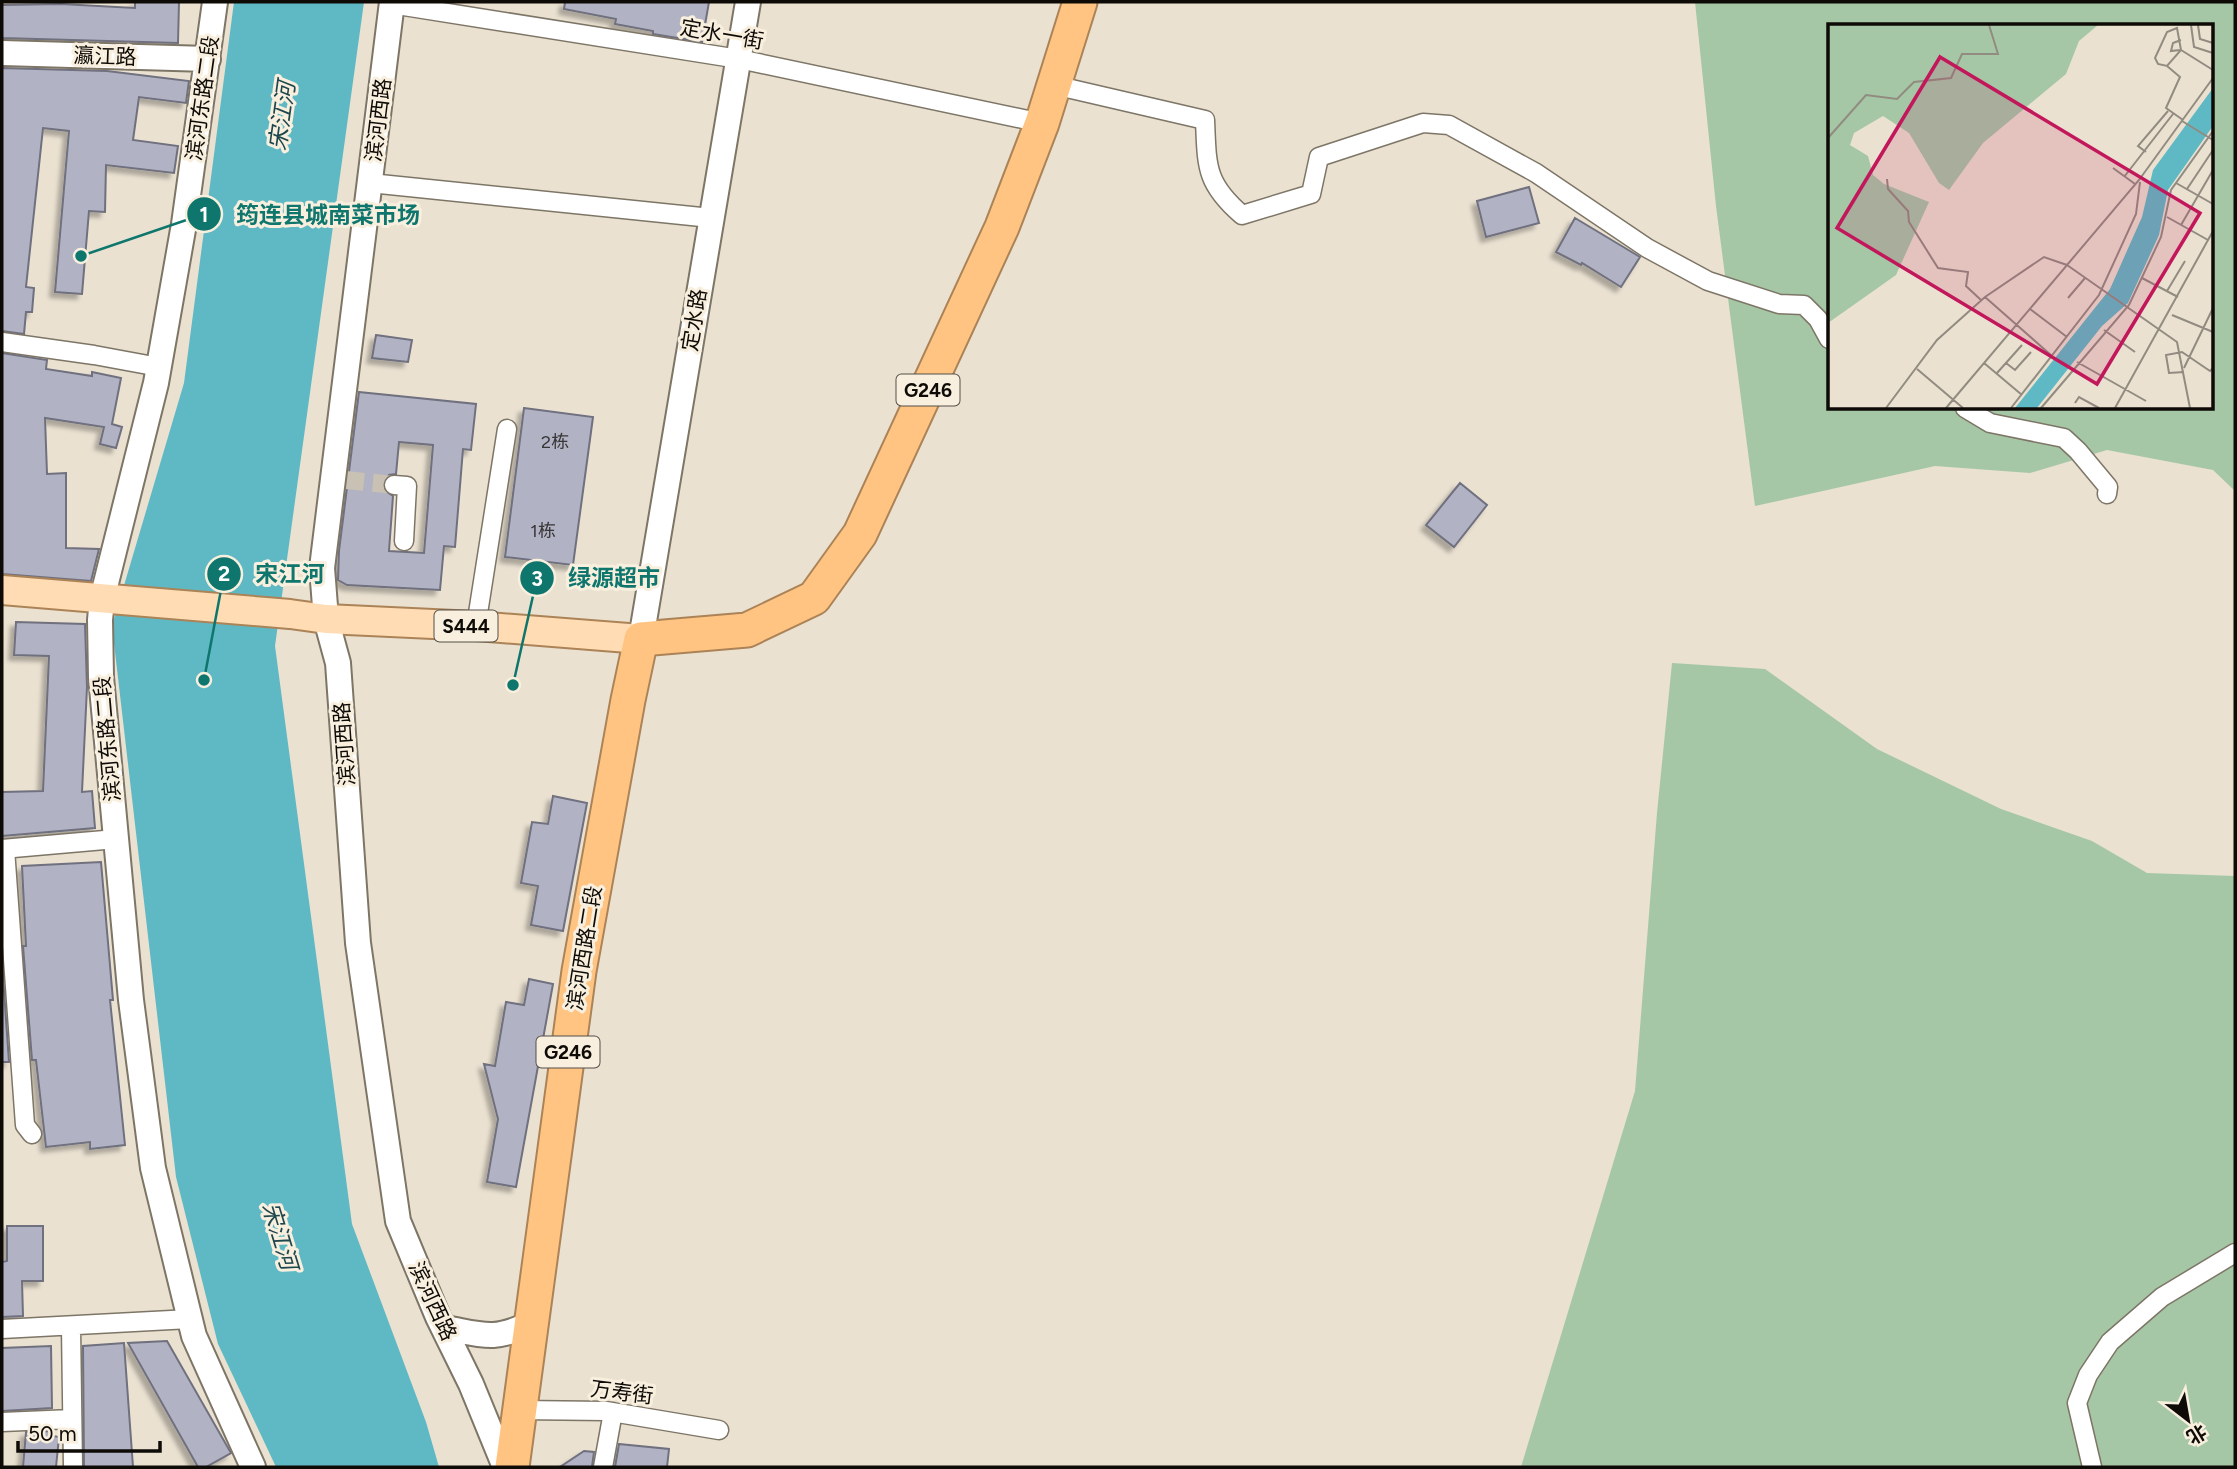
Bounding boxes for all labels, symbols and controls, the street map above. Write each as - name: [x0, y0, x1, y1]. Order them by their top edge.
- street label: 定水一街: [678, 14, 766, 54]
- inset map: [1828, 24, 2212, 410]
- street label: 滨河东路二段: [181, 34, 223, 162]
- street label: 瀛江路: [73, 42, 137, 70]
- water label: 宋江河: [263, 76, 301, 152]
- street label: 滨河西路: [360, 77, 396, 163]
- callout: 筠连县城南菜市场: [187, 192, 434, 236]
- text: 筠连县城南菜市场: [236, 201, 420, 229]
- text: 1: [200, 202, 208, 227]
- street label: 定水路: [677, 287, 711, 353]
- road number: G246: [897, 374, 960, 406]
- house number: 2栋: [541, 431, 569, 453]
- house number: 1栋: [530, 520, 556, 542]
- callout: 宋江河: [206, 552, 338, 596]
- callout: 绿源超市: [519, 556, 674, 600]
- text: 宋江河: [256, 560, 325, 588]
- text: 2: [218, 561, 230, 586]
- text: 绿源超市: [568, 564, 660, 592]
- text: 3: [531, 566, 543, 591]
- road number: S444: [434, 610, 498, 642]
- street label: 滨河东路二段: [89, 675, 125, 803]
- street label: 滨河西路: [329, 701, 359, 787]
- street label: 滨河西路二段: [562, 884, 606, 1012]
- road number: G246: [536, 1036, 600, 1068]
- water label: 宋江河: [257, 1199, 305, 1277]
- street label: 滨河西路: [404, 1258, 462, 1344]
- street label: 万寿街: [589, 1376, 655, 1408]
- north arrow: [2153, 1385, 2223, 1455]
- scale bar: [18, 1410, 159, 1454]
- text: 北: [2182, 1419, 2211, 1449]
- text: 50 m: [28, 1421, 77, 1446]

